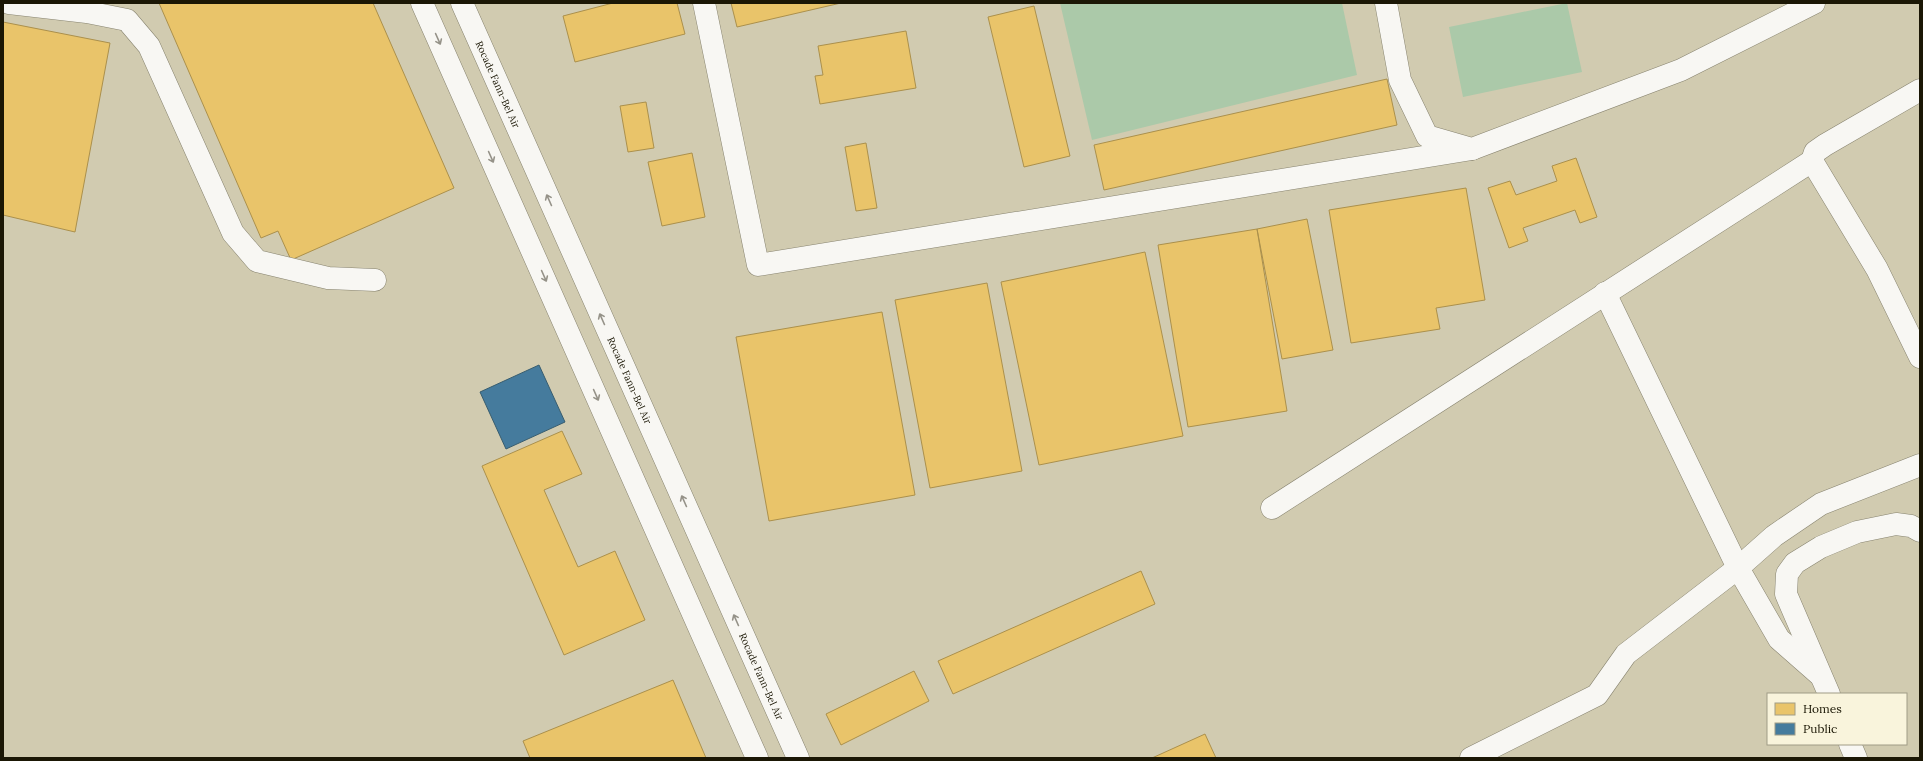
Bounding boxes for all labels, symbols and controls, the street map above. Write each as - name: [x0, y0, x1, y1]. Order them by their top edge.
- one-way arrow: [435, 32, 442, 44]
- street label: Rocade Fann-Bel Air: [473, 39, 523, 131]
- one-way arrow: [488, 151, 495, 163]
- one-way arrow: [545, 194, 552, 206]
- one-way arrow: [541, 270, 548, 282]
- one-way arrow: [598, 313, 605, 325]
- street label: Rocade Fann-Bel Air: [604, 335, 655, 427]
- one-way arrow: [593, 389, 601, 401]
- one-way arrow: [679, 496, 687, 508]
- one-way arrow: [732, 614, 740, 626]
- street label: Rocade Fann-Bel Air: [736, 631, 787, 723]
- legend: [1767, 693, 1907, 745]
- text: Homes: [1803, 701, 1842, 716]
- text: Public: [1803, 721, 1837, 736]

